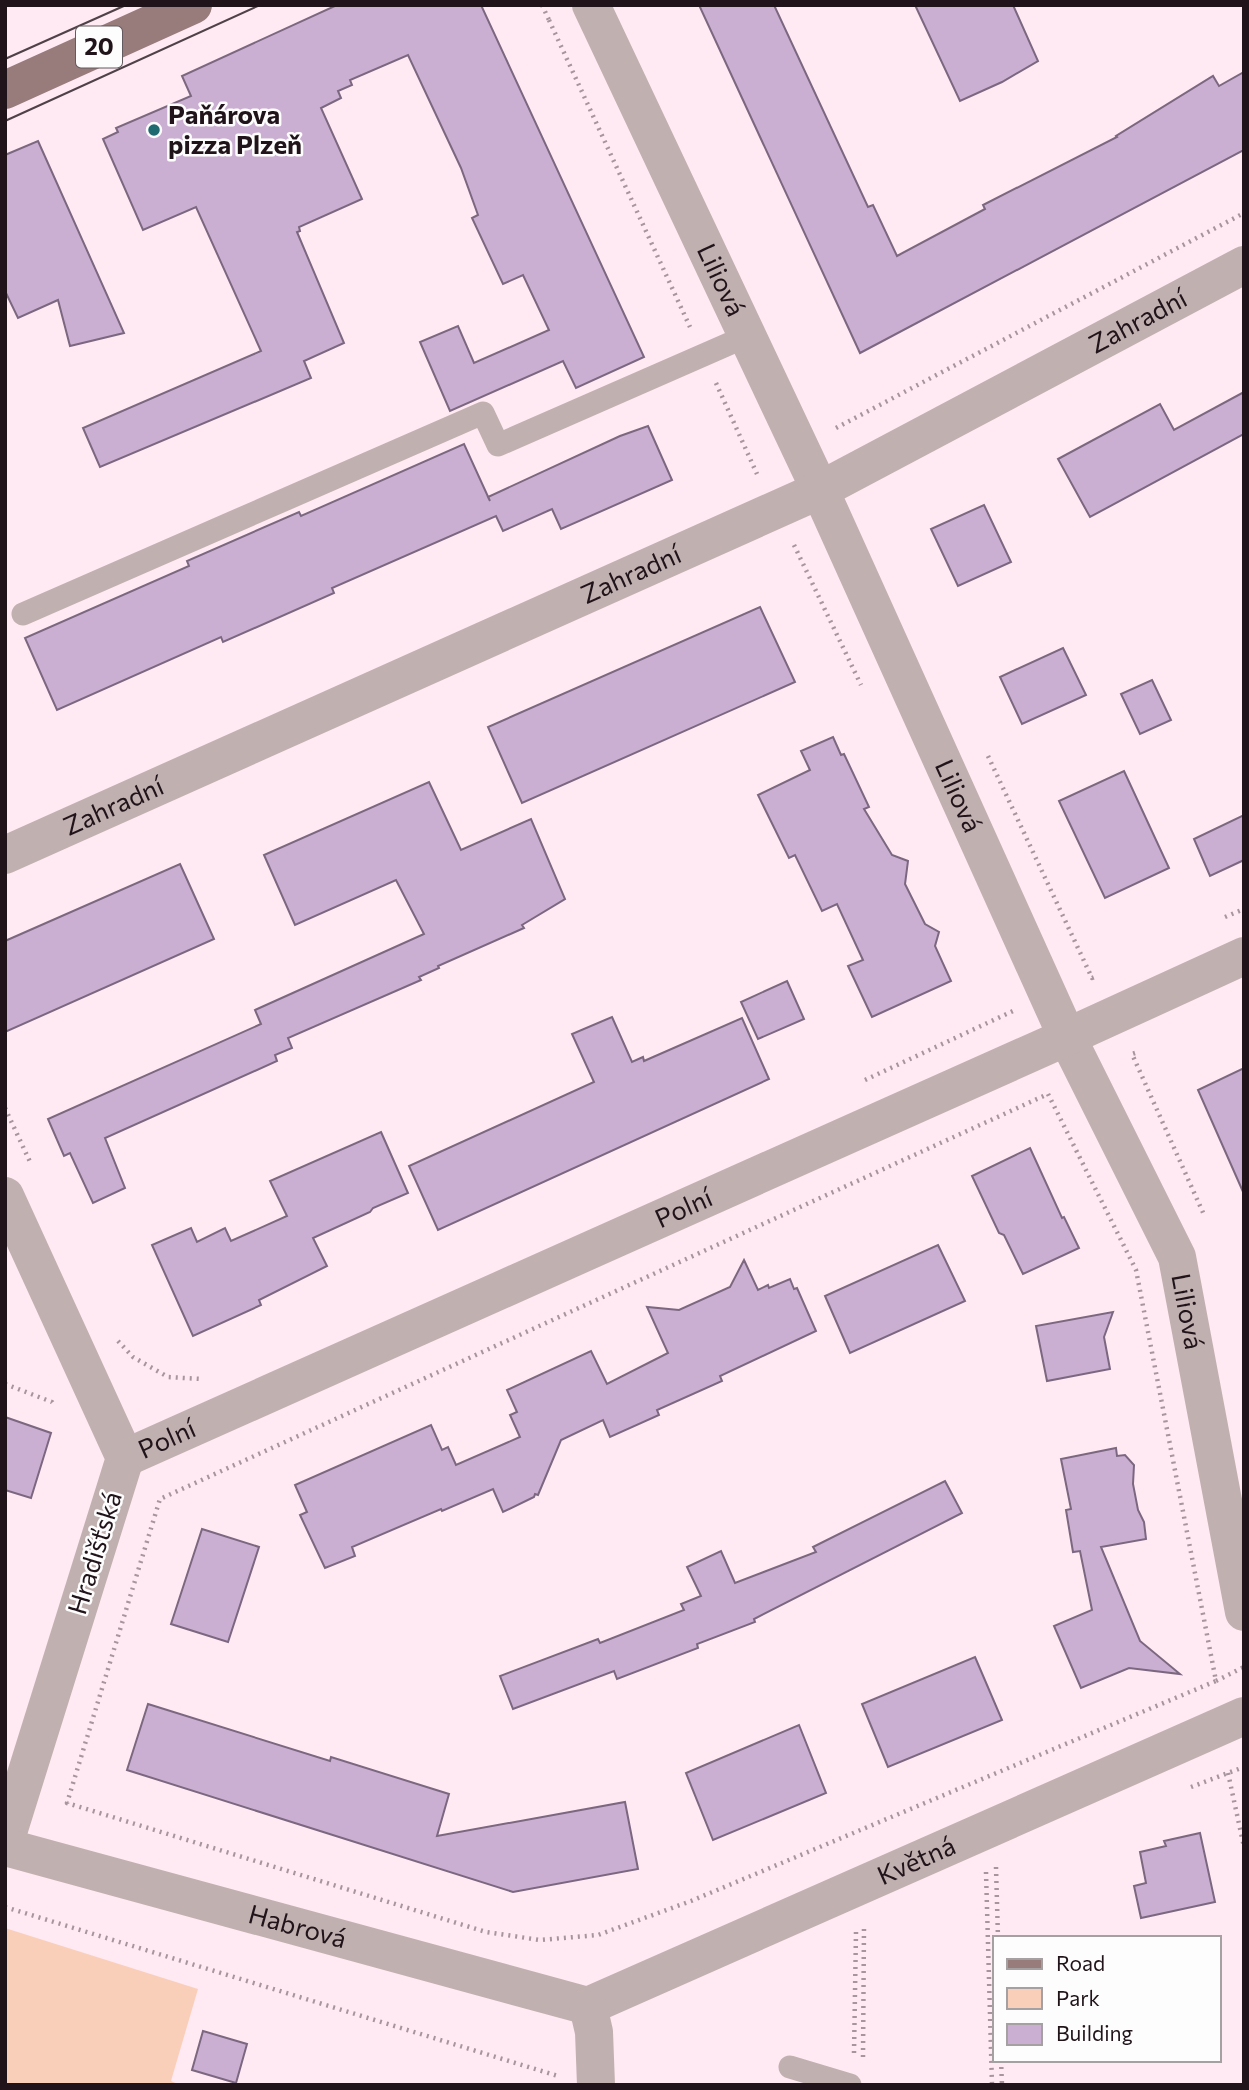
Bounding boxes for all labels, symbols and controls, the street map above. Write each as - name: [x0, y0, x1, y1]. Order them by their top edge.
- road number: 20: [76, 27, 122, 68]
- place label: Paňárova pizza Plzeň: [168, 98, 302, 159]
- marker: Paňárova pizza Plzeň: [146, 122, 162, 138]
- street label: Liliová: [692, 238, 753, 320]
- street label: Zahradní: [1083, 281, 1193, 359]
- street label: Zahradní: [576, 537, 687, 609]
- street label: Liliová: [930, 754, 989, 837]
- street label: Zahradní: [58, 769, 169, 841]
- street label: Polní: [650, 1180, 718, 1233]
- street label: Liliová: [1166, 1271, 1211, 1352]
- street label: Polní: [133, 1411, 201, 1464]
- street label: Hradišťská: [60, 1487, 127, 1618]
- street label: Květná: [872, 1829, 960, 1890]
- street label: Habrová: [245, 1897, 350, 1953]
- legend: [993, 1936, 1221, 2062]
- text: Road: [1056, 1950, 1105, 1975]
- text: Park: [1056, 1985, 1100, 2010]
- text: Building: [1056, 2020, 1133, 2045]

